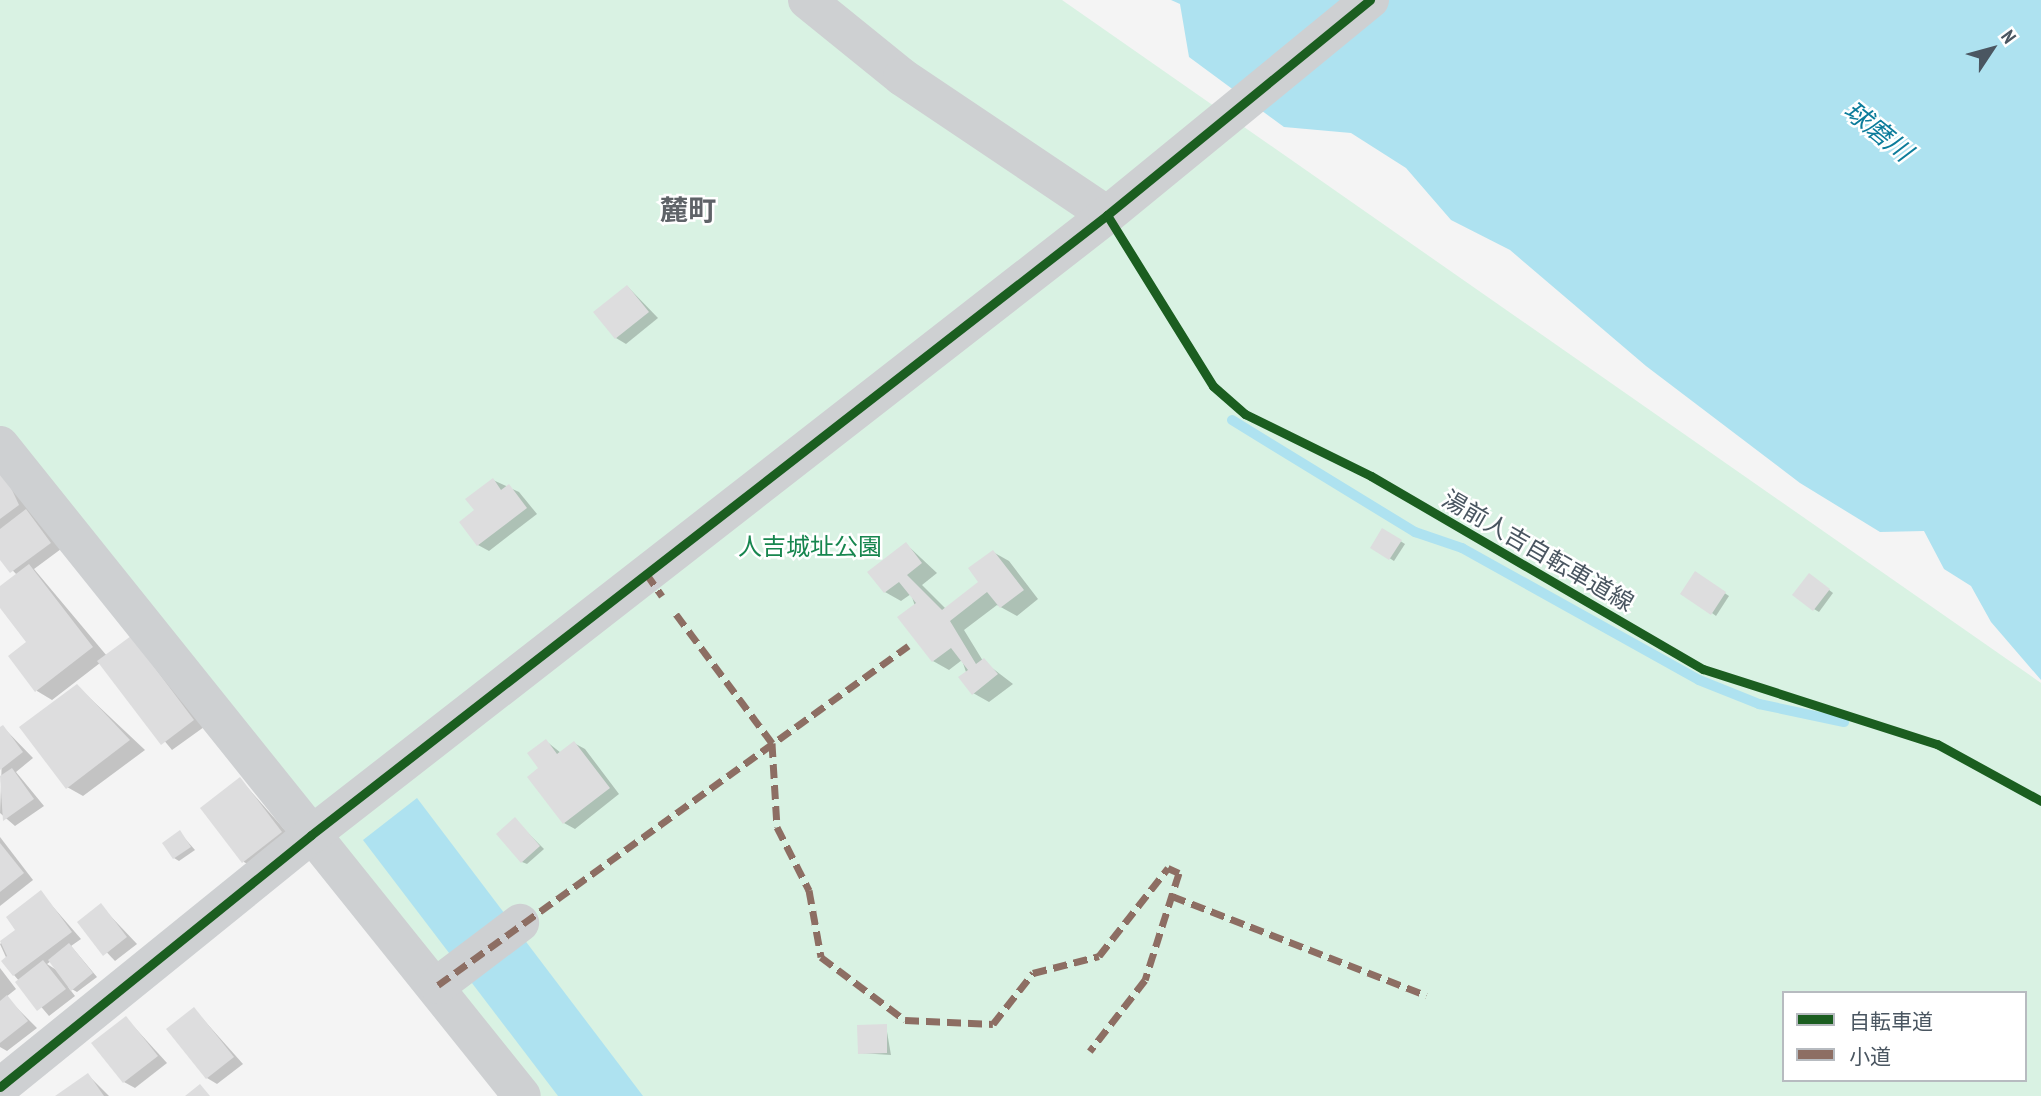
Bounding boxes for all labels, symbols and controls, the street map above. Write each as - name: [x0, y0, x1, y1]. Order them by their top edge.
- north arrow: [1957, 14, 2027, 84]
- text: N: [1996, 25, 2022, 48]
- water label: 球磨川: [1838, 94, 1918, 168]
- district label: 麓町: [660, 193, 716, 227]
- street label: 湯前人吉自転車道線: [1437, 485, 1639, 617]
- park label: 人吉城址公園: [738, 533, 882, 561]
- legend: [1782, 991, 2027, 1082]
- text: 自転車道: [1849, 1008, 1933, 1035]
- text: 小道: [1849, 1043, 1891, 1070]

